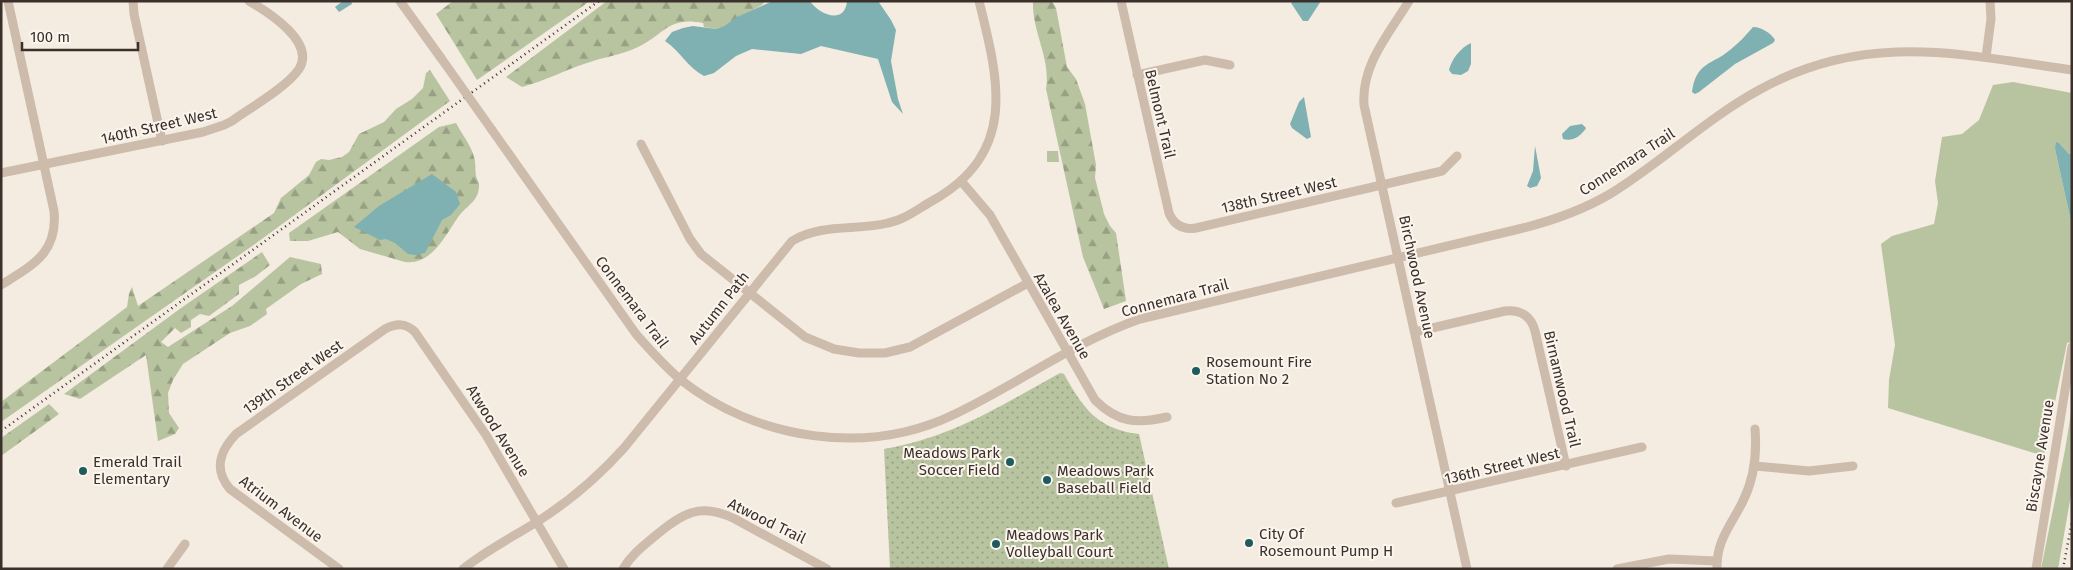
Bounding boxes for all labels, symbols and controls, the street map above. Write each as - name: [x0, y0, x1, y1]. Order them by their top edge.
- scale bar: [22, 20, 139, 52]
- text: 100 m: [30, 28, 70, 46]
- street label: Belmont Trail: [1141, 68, 1179, 161]
- street label: 140th Street West: [99, 104, 219, 148]
- street label: Connemara Trail: [1576, 124, 1679, 200]
- street label: 138th Street West: [1220, 173, 1339, 217]
- street label: Birchwood Avenue: [1395, 214, 1439, 340]
- street label: Connemara Trail: [592, 253, 673, 352]
- street label: Autumn Path: [685, 268, 753, 348]
- street label: Azalea Avenue: [1030, 269, 1094, 363]
- street label: Connemara Trail: [1119, 275, 1231, 321]
- street label: Birnamwood Trail: [1540, 329, 1584, 450]
- street label: 139th Street West: [240, 336, 347, 418]
- place label: Rosemount Fire Station No 2: [1206, 353, 1312, 388]
- marker: Rosemount Fire Station No 2: [1190, 365, 1202, 377]
- street label: Atwood Avenue: [463, 382, 533, 480]
- street label: Biscayne Avenue: [2022, 399, 2058, 513]
- place label: Meadows Park Soccer Field: [903, 444, 1000, 479]
- street label: 136th Street West: [1443, 444, 1562, 488]
- place label: Emerald Trail Elementary: [93, 453, 182, 488]
- marker: Meadows Park Soccer Field: [1004, 456, 1016, 468]
- place label: Meadows Park Baseball Field: [1057, 462, 1154, 497]
- marker: Emerald Trail Elementary: [77, 465, 89, 477]
- street label: Atrium Avenue: [236, 472, 326, 546]
- marker: Meadows Park Baseball Field: [1041, 474, 1053, 486]
- street label: Atwood Trail: [725, 494, 809, 548]
- place label: City Of Rosemount Pump H: [1259, 525, 1393, 560]
- place label: Meadows Park Volleyball Court: [1006, 526, 1114, 561]
- marker: City Of Rosemount Pump H: [1243, 537, 1255, 549]
- marker: Meadows Park Volleyball Court: [990, 538, 1002, 550]

